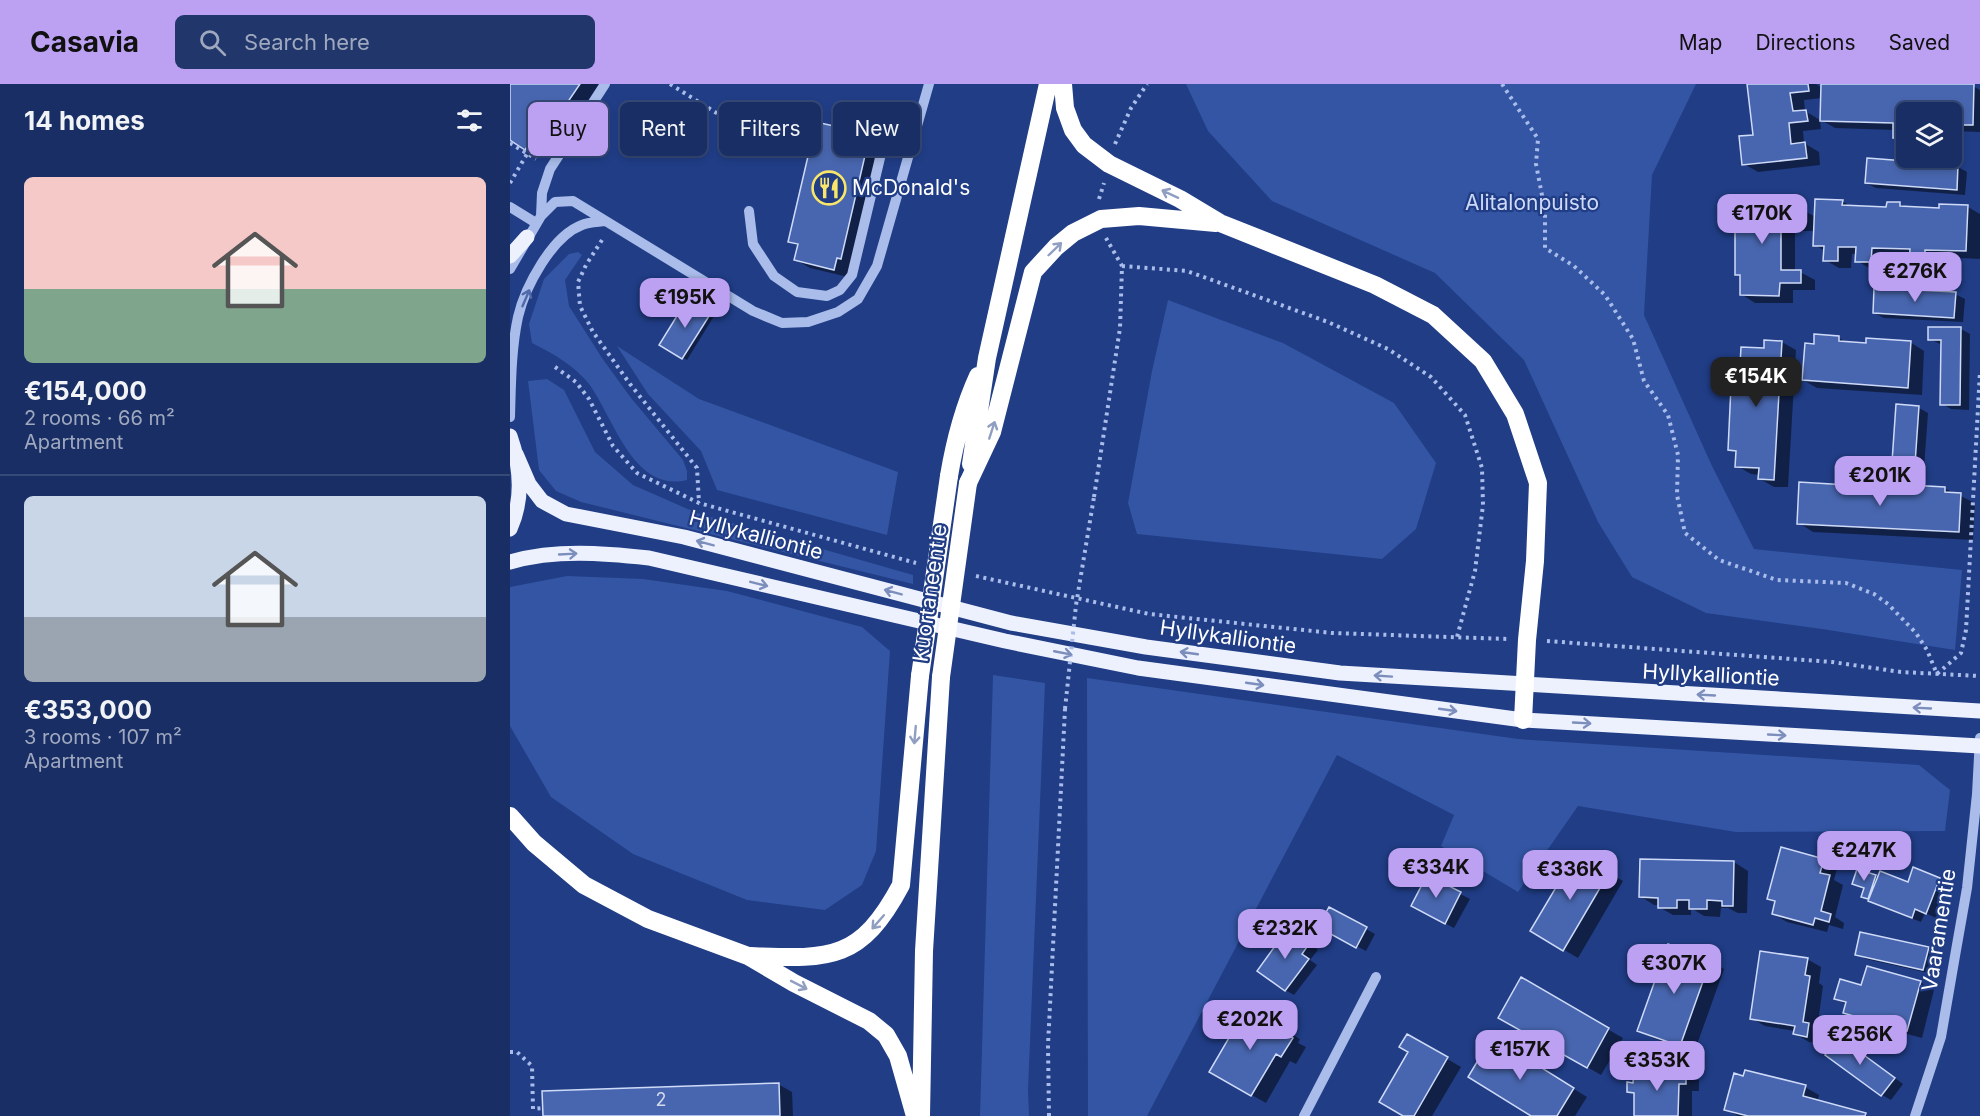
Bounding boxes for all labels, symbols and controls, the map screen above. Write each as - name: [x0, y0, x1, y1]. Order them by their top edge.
- search box: [175, 15, 595, 69]
- text: Casavia: [30, 25, 139, 59]
- icon: search: [196, 26, 229, 59]
- text: Search here: [244, 29, 370, 55]
- text: Map: [1679, 30, 1722, 55]
- text: Directions: [1755, 30, 1856, 55]
- text: Saved: [1889, 30, 1950, 55]
- chip: Buy: [528, 102, 608, 156]
- chip: Rent: [620, 102, 707, 156]
- chip: Filters: [719, 102, 821, 156]
- chip: New: [833, 102, 920, 156]
- map controls: [1896, 102, 1962, 168]
- button: layers: [1896, 102, 1962, 168]
- icon: filters: [453, 104, 486, 137]
- text: 14 homes: [24, 105, 145, 136]
- restaurant icon: McDonald's: [811, 170, 847, 206]
- place label: McDonald's: [852, 175, 970, 200]
- one-way arrow: [1161, 187, 1179, 199]
- park label: Alitalonpuisto: [1465, 190, 1599, 215]
- pin: €170K: [1720, 194, 1804, 245]
- text: €170K: [1731, 201, 1793, 225]
- icon: home: [201, 216, 309, 324]
- one-way arrow: [1048, 241, 1063, 256]
- pin: €276K: [1873, 252, 1957, 303]
- text: €276K: [1883, 259, 1947, 283]
- pin: €195K: [643, 278, 727, 329]
- text: €195K: [654, 285, 716, 309]
- one-way arrow: [521, 289, 532, 307]
- pin: €154K: [1714, 357, 1798, 408]
- text: €154K: [1724, 364, 1788, 388]
- text: €154,000: [24, 375, 147, 406]
- text: 2 rooms · 66 m²: [24, 406, 175, 430]
- one-way arrow: [988, 421, 999, 439]
- text: Apartment: [24, 430, 123, 454]
- pin: €201K: [1838, 456, 1922, 507]
- text: €201K: [1849, 463, 1911, 487]
- street label: Hyllykalliontie: [686, 505, 826, 564]
- street label: Kuortaneentie: [907, 522, 952, 663]
- icon: home: [201, 535, 309, 643]
- one-way arrow: [696, 536, 715, 548]
- one-way arrow: [557, 549, 577, 560]
- one-way arrow: [750, 579, 769, 591]
- one-way arrow: [884, 586, 903, 598]
- street label: Hyllykalliontie: [1158, 615, 1298, 658]
- one-way arrow: [1180, 647, 1200, 658]
- one-way arrow: [1052, 648, 1072, 659]
- street label: Hyllykalliontie: [1642, 658, 1780, 691]
- one-way arrow: [1374, 670, 1393, 681]
- one-way arrow: [1245, 678, 1264, 689]
- one-way arrow: [1696, 690, 1716, 701]
- text: €353,000: [24, 694, 152, 725]
- one-way arrow: [1912, 702, 1932, 713]
- one-way arrow: [1438, 704, 1458, 715]
- one-way arrow: [1571, 718, 1591, 729]
- one-way arrow: [909, 724, 920, 744]
- text: 3 rooms · 107 m²: [24, 725, 182, 749]
- one-way arrow: [1766, 729, 1786, 740]
- text: Apartment: [24, 749, 123, 773]
- pin: €247K: [1822, 831, 1906, 882]
- text: €247K: [1831, 838, 1897, 862]
- pin: €334K: [1394, 848, 1478, 899]
- pin: €336K: [1528, 850, 1612, 901]
- text: €334K: [1402, 855, 1470, 879]
- text: €336K: [1537, 857, 1603, 881]
- street label: Vaaramentie: [1916, 867, 1961, 993]
- pin: €232K: [1243, 909, 1327, 960]
- one-way arrow: [871, 914, 885, 929]
- text: €232K: [1252, 916, 1318, 940]
- pin: €307K: [1632, 944, 1716, 995]
- text: €307K: [1641, 951, 1707, 975]
- one-way arrow: [789, 980, 807, 991]
- pin: €202K: [1208, 1000, 1292, 1051]
- text: €202K: [1217, 1007, 1283, 1031]
- pin: €256K: [1818, 1015, 1902, 1066]
- text: €256K: [1827, 1022, 1893, 1046]
- pin: €157K: [1478, 1030, 1562, 1081]
- text: €157K: [1489, 1037, 1551, 1061]
- pin: €353K: [1615, 1041, 1699, 1092]
- text: €353K: [1624, 1048, 1690, 1072]
- house number: 2: [656, 1089, 666, 1110]

